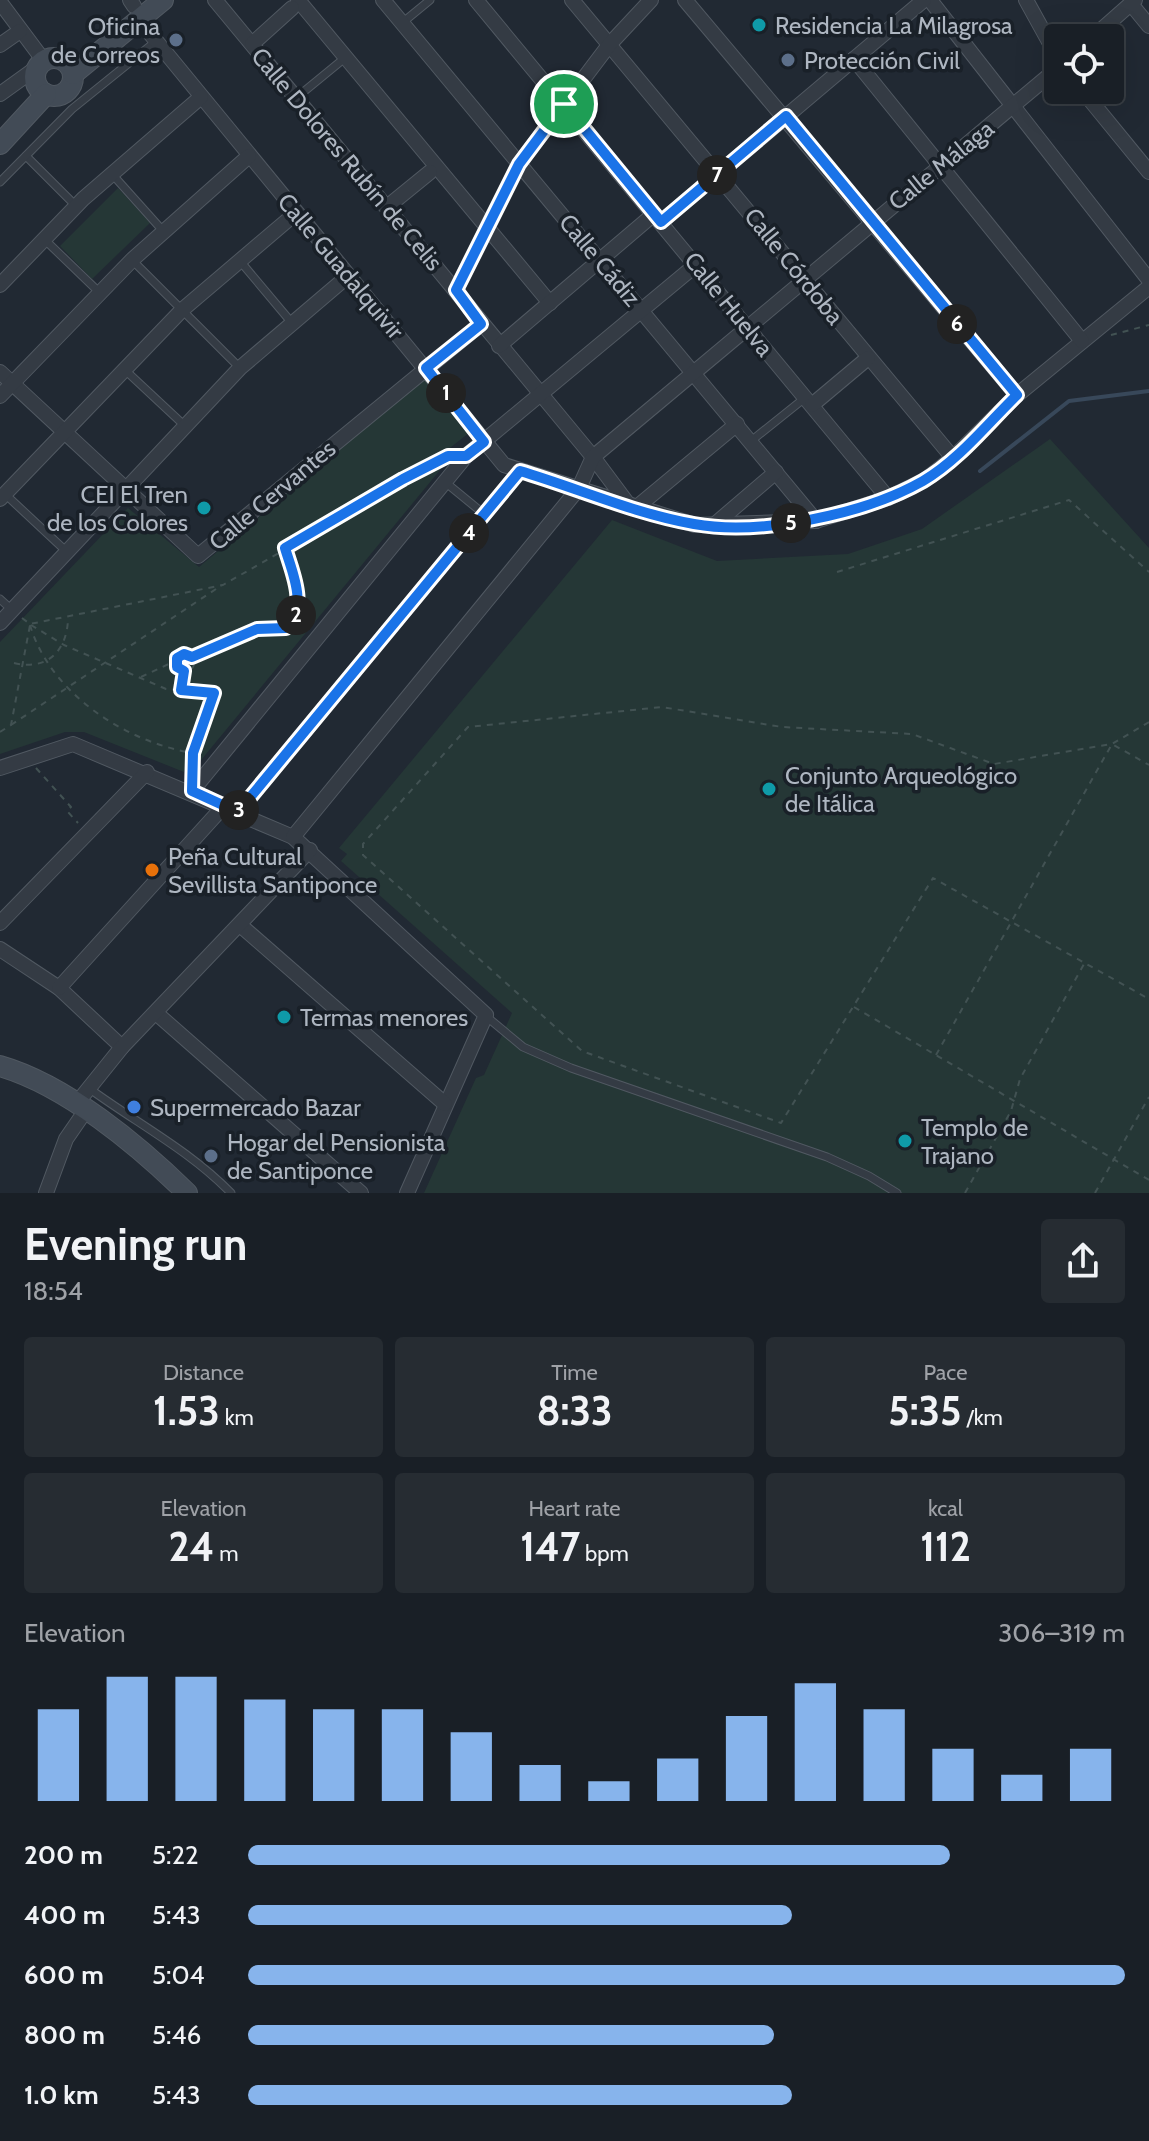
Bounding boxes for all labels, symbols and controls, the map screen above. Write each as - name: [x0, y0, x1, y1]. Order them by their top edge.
- place label: Residencia La Milagrosa: [775, 11, 1013, 40]
- place label: Oficina de Correos: [51, 12, 160, 69]
- marker: Residencia La Milagrosa: [750, 16, 768, 34]
- map controls: [1044, 24, 1124, 104]
- button: locate: [1044, 24, 1124, 104]
- marker: Oficina de Correos: [167, 31, 185, 49]
- street label: Calle Dolores Rubín de Celis: [245, 42, 449, 276]
- place label: Protección Civil: [804, 46, 960, 75]
- marker: Protección Civil: [779, 51, 797, 69]
- pin: [530, 70, 598, 138]
- icon: arrive: [542, 82, 586, 126]
- street label: Calle Málaga: [883, 114, 1000, 216]
- pin: 7: [697, 155, 737, 195]
- text: 7: [711, 161, 723, 188]
- street label: Calle Guadalquivir: [272, 187, 411, 345]
- street label: Calle Córdoba: [738, 202, 850, 330]
- street label: Calle Cádiz: [553, 208, 647, 312]
- street label: Calle Huelva: [678, 246, 780, 362]
- pin: 6: [937, 304, 977, 344]
- text: 6: [951, 310, 963, 337]
- pin: 1: [426, 373, 466, 413]
- text: 1: [442, 379, 450, 406]
- street label: Calle Cervantes: [203, 434, 341, 556]
- place label: CEI El Tren de los Colores: [47, 480, 188, 537]
- marker: CEI El Tren de los Colores: [195, 499, 213, 517]
- pin: 5: [771, 503, 811, 543]
- text: 5: [785, 509, 797, 536]
- pin: 4: [449, 513, 489, 553]
- text: 4: [462, 519, 476, 546]
- pin: 2: [276, 595, 316, 635]
- text: 2: [290, 601, 302, 628]
- place label: Conjunto Arqueológico de Itálica: [785, 761, 1017, 818]
- marker: Conjunto Arqueológico de Itálica: [760, 780, 778, 798]
- pin: 3: [219, 790, 259, 830]
- text: 3: [233, 796, 245, 823]
- place label: Peña Cultural Sevillista Santiponce: [168, 842, 377, 899]
- marker: Peña Cultural Sevillista Santiponce: [143, 861, 161, 879]
- place label: Termas menores: [300, 1003, 468, 1032]
- marker: Termas menores: [275, 1008, 293, 1026]
- place label: Supermercado Bazar: [150, 1093, 361, 1122]
- marker: Supermercado Bazar: [125, 1098, 143, 1116]
- place label: Templo de Trajano: [921, 1113, 1028, 1170]
- place label: Hogar del Pensionista de Santiponce: [227, 1128, 446, 1185]
- marker: Templo de Trajano: [896, 1132, 914, 1150]
- marker: Hogar del Pensionista de Santiponce: [202, 1147, 220, 1165]
- text: Evening run: [24, 1218, 247, 1271]
- button: share: [1041, 1219, 1125, 1303]
- text: 18:54: [24, 1275, 83, 1307]
- text: Distance: [163, 1359, 244, 1386]
- text: Time: [551, 1359, 598, 1386]
- text: Pace: [924, 1359, 967, 1386]
- text: 1.53: [153, 1386, 220, 1435]
- text: 8:33: [536, 1386, 613, 1435]
- text: 5:35: [888, 1386, 962, 1435]
- text: km: [220, 1404, 254, 1431]
- text: /km: [962, 1404, 1003, 1431]
- text: Elevation: [161, 1495, 246, 1522]
- text: Heart rate: [528, 1495, 621, 1522]
- text: kcal: [928, 1495, 963, 1522]
- text: 24: [168, 1522, 214, 1571]
- text: 147: [520, 1522, 580, 1571]
- text: 112: [920, 1522, 971, 1571]
- text: m: [214, 1540, 239, 1567]
- text: bpm: [580, 1540, 629, 1567]
- text: Elevation: [24, 1617, 126, 1649]
- text: 306–319 m: [998, 1617, 1125, 1649]
- text: 200 m: [24, 1839, 103, 1871]
- text: 5:22: [152, 1839, 199, 1871]
- text: 400 m: [24, 1899, 105, 1931]
- text: 5:43: [152, 1899, 201, 1931]
- text: 600 m: [24, 1959, 104, 1991]
- text: 5:04: [152, 1959, 205, 1991]
- text: 800 m: [24, 2019, 105, 2051]
- text: 5:46: [152, 2019, 201, 2051]
- text: 1.0 km: [24, 2079, 99, 2111]
- text: 5:43: [152, 2079, 201, 2111]

